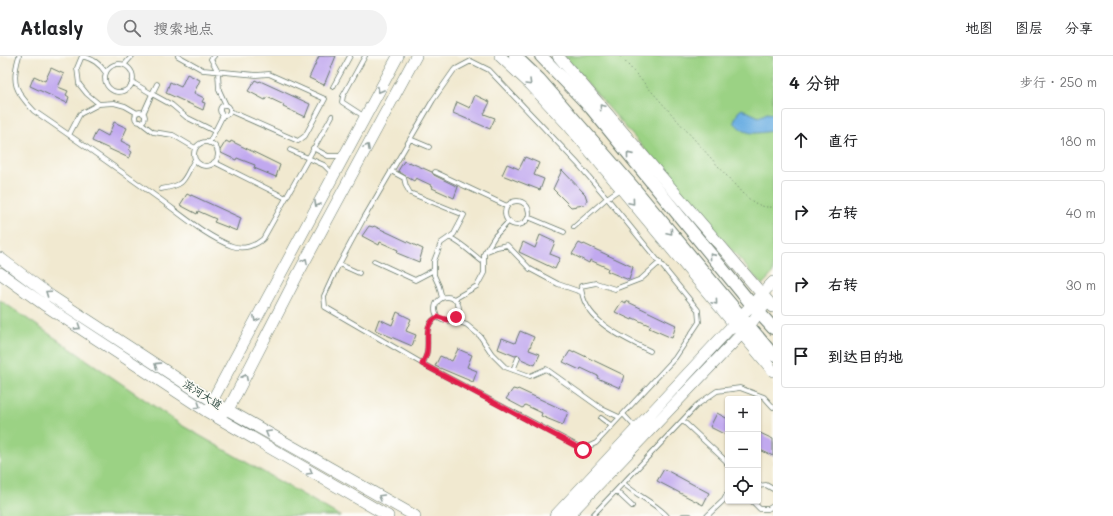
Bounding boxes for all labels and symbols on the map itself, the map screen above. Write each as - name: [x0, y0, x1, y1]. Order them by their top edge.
- one-way arrow: [524, 78, 532, 86]
- one-way arrow: [377, 86, 384, 93]
- one-way arrow: [600, 104, 607, 112]
- one-way arrow: [362, 144, 369, 151]
- one-way arrow: [627, 153, 634, 160]
- one-way arrow: [628, 197, 635, 205]
- one-way arrow: [315, 200, 322, 208]
- one-way arrow: [665, 228, 672, 235]
- one-way arrow: [709, 253, 716, 260]
- one-way arrow: [300, 258, 308, 266]
- one-way arrow: [46, 291, 53, 298]
- one-way arrow: [711, 298, 718, 305]
- route end: [447, 308, 465, 326]
- one-way arrow: [253, 315, 261, 322]
- one-way arrow: [74, 322, 81, 330]
- one-way arrow: [154, 362, 161, 369]
- one-way arrow: [240, 374, 248, 381]
- street label: 滨河大道: [180, 376, 226, 412]
- one-way arrow: [194, 401, 201, 409]
- one-way arrow: [265, 430, 272, 437]
- route start: [574, 441, 592, 459]
- one-way arrow: [306, 467, 314, 474]
- one-way arrow: [378, 494, 385, 501]

